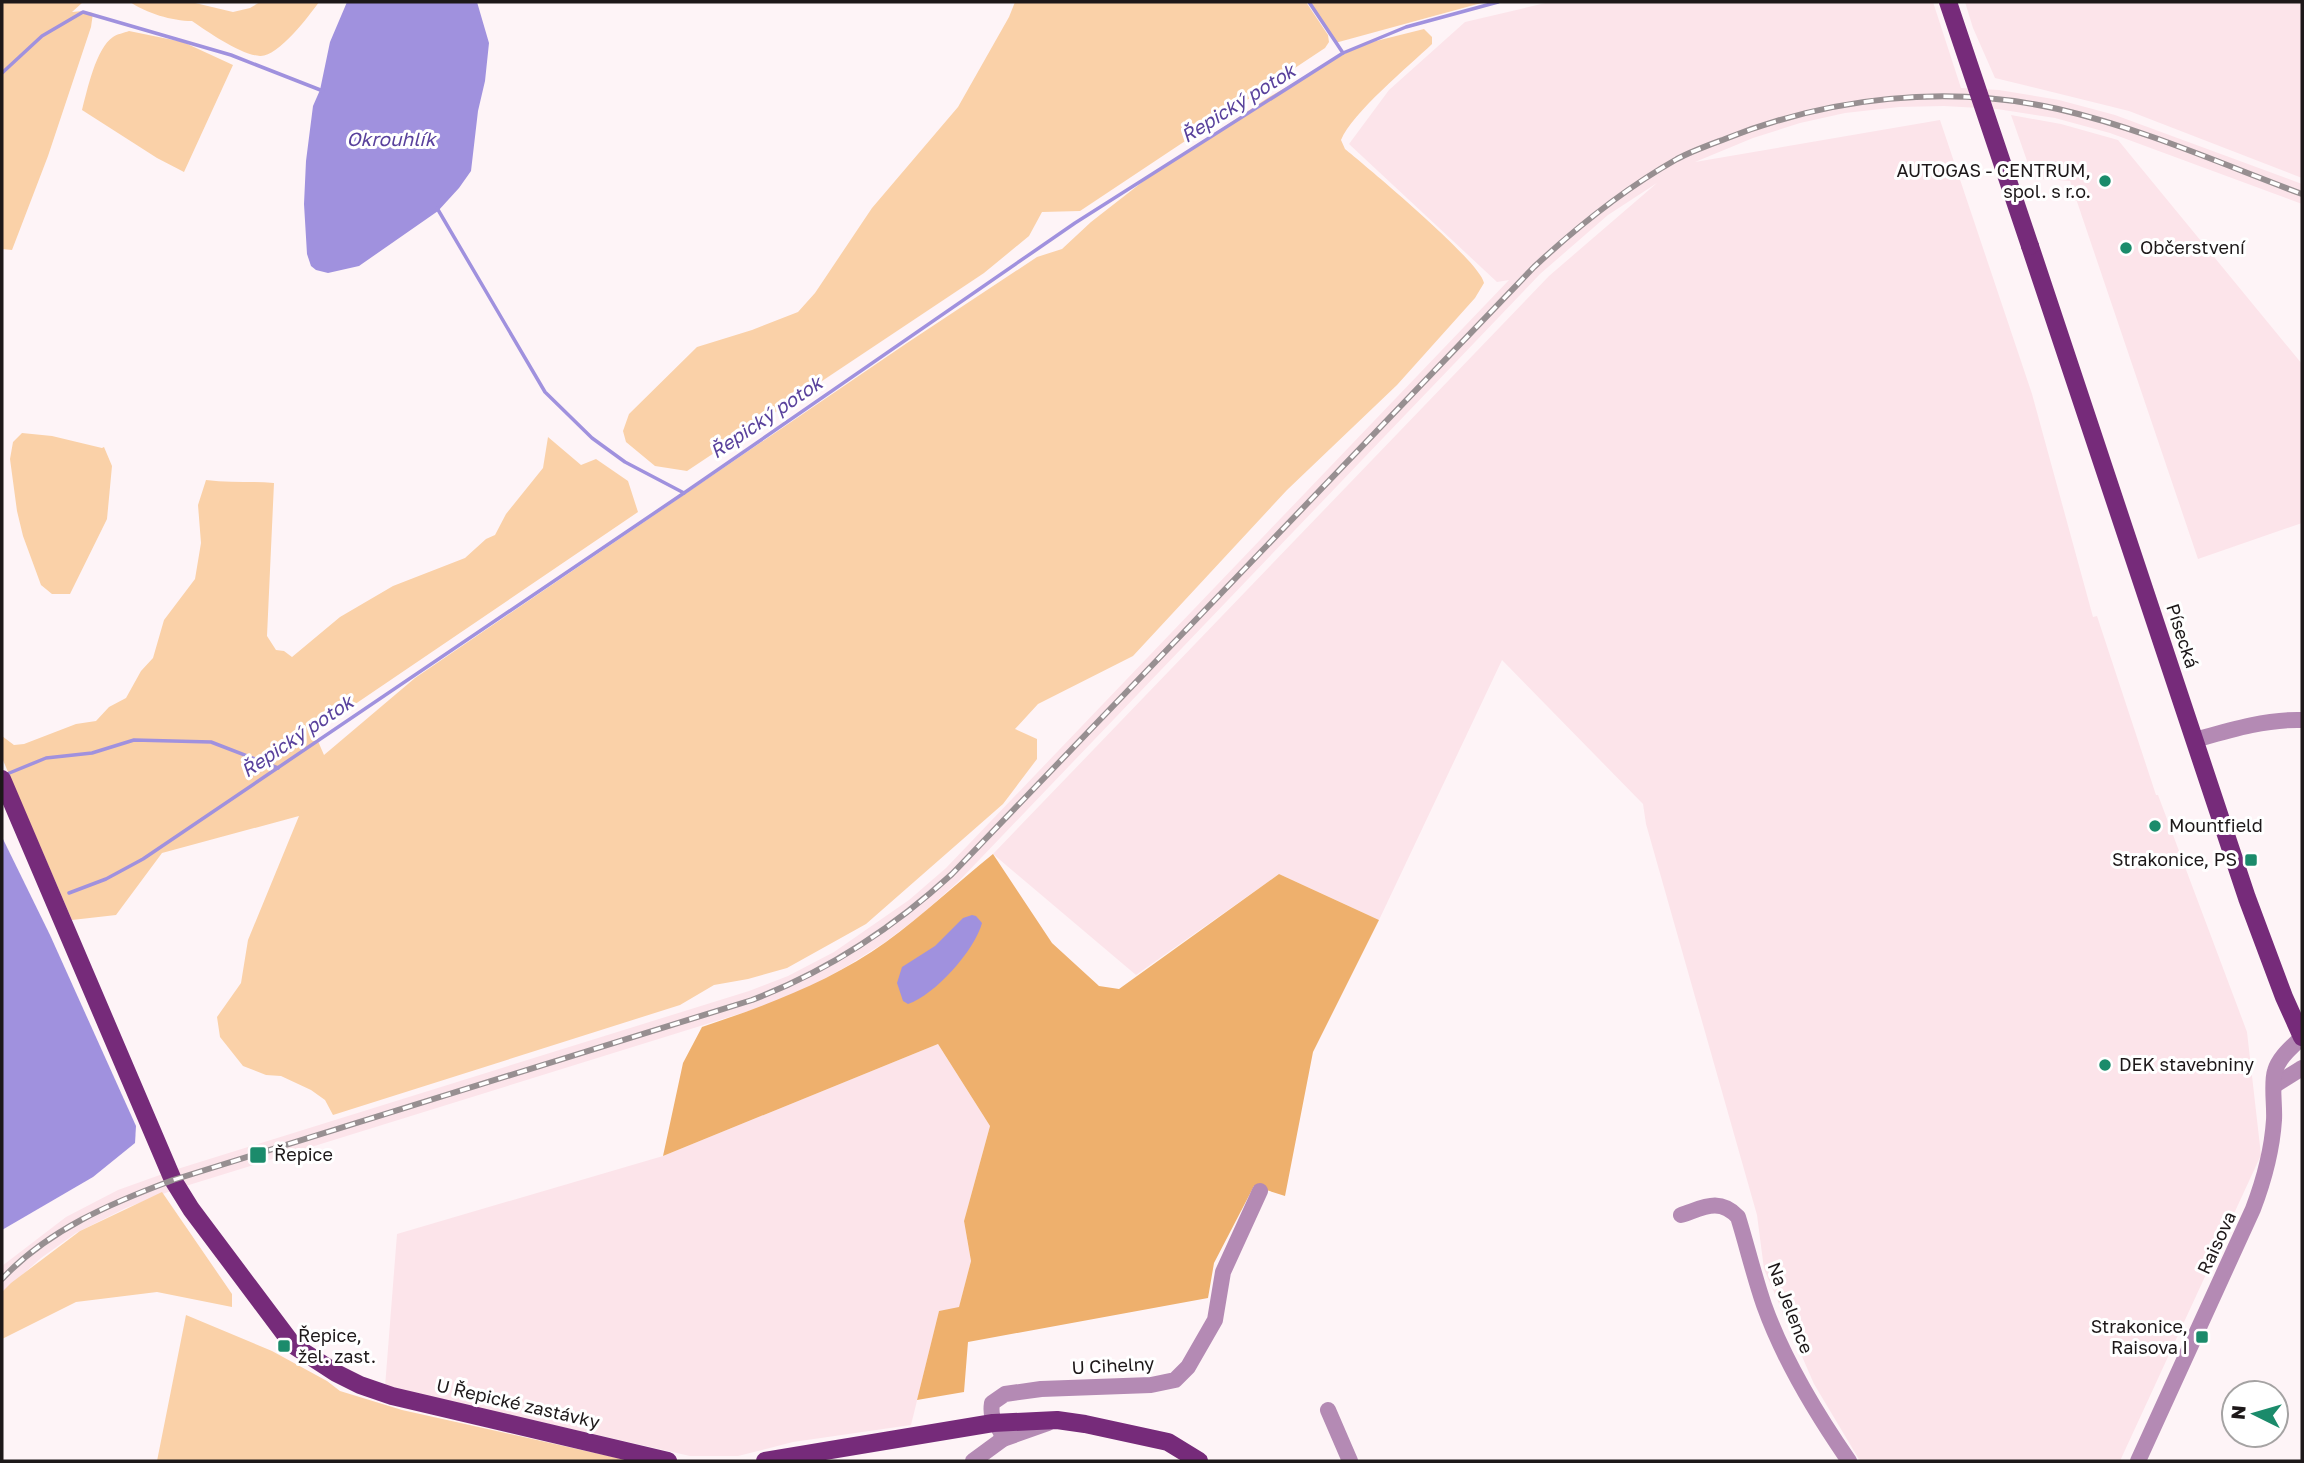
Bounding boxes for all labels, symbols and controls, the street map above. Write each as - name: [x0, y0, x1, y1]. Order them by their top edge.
- water label: Řepický potok: [1176, 57, 1301, 147]
- water label: Okrouhlík: [347, 127, 438, 150]
- place label: AUTOGAS - CENTRUM, spol. s r.o.: [1897, 159, 2091, 202]
- marker: AUTOGAS - CENTRUM, spol. s r.o.: [2097, 173, 2113, 189]
- place label: Občerstvení: [2140, 236, 2246, 258]
- marker: Občerstvení: [2118, 240, 2134, 256]
- water label: Řepický potok: [705, 369, 828, 463]
- street label: Písecká: [2162, 601, 2204, 671]
- water label: Řepický potok: [236, 688, 359, 782]
- place label: Mountfield: [2169, 814, 2263, 836]
- marker: Mountfield: [2147, 818, 2163, 834]
- place label: Strakonice, PS: [2112, 848, 2237, 870]
- marker: Strakonice, PS: [2243, 852, 2259, 868]
- place label: DEK stavebniny: [2119, 1053, 2254, 1075]
- marker: DEK stavebniny: [2097, 1057, 2113, 1073]
- place label: Řepice: [274, 1143, 333, 1165]
- marker: Řepice: [248, 1145, 268, 1165]
- street label: Raisova: [2192, 1208, 2240, 1277]
- street label: Na Jelence: [1763, 1259, 1818, 1356]
- place label: Strakonice, Raisova I: [2091, 1315, 2188, 1358]
- place label: Řepice, žel. zast.: [298, 1324, 376, 1367]
- marker: Strakonice, Raisova I: [2194, 1329, 2210, 1345]
- marker: Řepice, žel. zast.: [276, 1338, 292, 1354]
- street label: U Cihelny: [1071, 1352, 1155, 1378]
- street label: U Řepické zastávky: [434, 1374, 602, 1433]
- north arrow: [2220, 1379, 2290, 1449]
- text: N: [2225, 1404, 2250, 1421]

